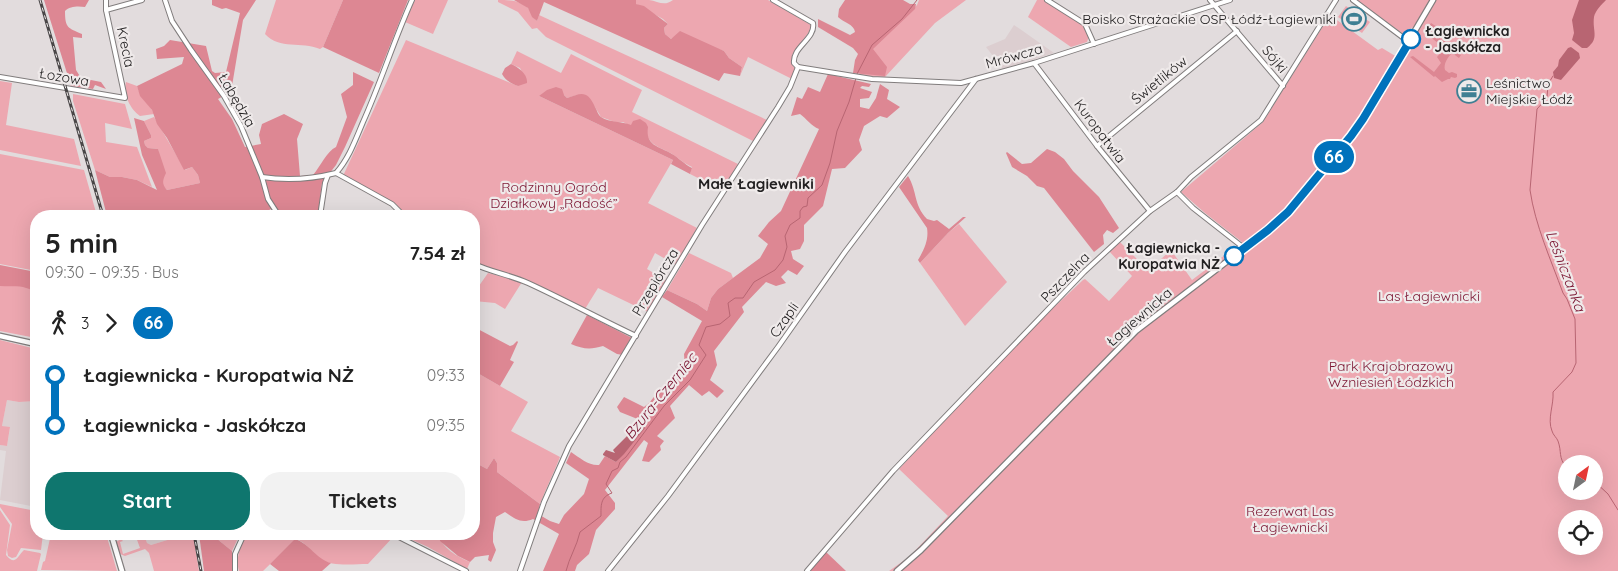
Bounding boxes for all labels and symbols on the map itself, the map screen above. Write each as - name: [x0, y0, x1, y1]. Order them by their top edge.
- sports icon: Boisko Strażackie OSP Łódź-Łagiewniki: [1341, 6, 1367, 32]
- place label: Boisko Strażackie OSP Łódź-Łagiewniki: [1082, 10, 1336, 28]
- place label: Łagiewnicka - Jaskółcza: [1425, 22, 1510, 56]
- street label: Krecia: [113, 25, 139, 69]
- marker: Łagiewnicka - Jaskółcza: [1401, 29, 1421, 49]
- street label: Mrówcza: [983, 39, 1045, 73]
- street label: Sójki: [1258, 41, 1292, 77]
- street label: Świetlików: [1127, 52, 1191, 108]
- street label: Łozowa: [38, 64, 90, 90]
- street label: Łabędzia: [214, 70, 260, 130]
- place label: Leśnictwo Miejskie Łódź: [1486, 74, 1573, 108]
- office icon: Leśnictwo Miejskie Łódź: [1456, 78, 1482, 104]
- street label: Kuropatwia: [1070, 96, 1130, 166]
- line badge: 66: [1312, 141, 1356, 173]
- district label: Małe Łagiewniki: [698, 174, 814, 193]
- park label: Rodzinny Ogród Działkowy „Radość”: [490, 178, 618, 212]
- water label: Leśniczanka: [1542, 228, 1590, 315]
- place label: Łagiewnicka - Kuropatwia NŻ: [1118, 239, 1220, 273]
- street label: Przepiórcza: [628, 245, 682, 319]
- marker: Łagiewnicka - Kuropatwia NŻ: [1224, 246, 1244, 266]
- street label: Pszczelna: [1037, 248, 1093, 306]
- street label: Łagiewnicka: [1103, 284, 1175, 350]
- park label: Las Łagiewnicki: [1378, 287, 1480, 305]
- street label: Czapli: [765, 299, 803, 341]
- water label: Bzura-Czerniec: [620, 348, 701, 443]
- park label: Park Krajobrazowy Wzniesień Łódzkich: [1328, 357, 1454, 391]
- north arrow: [1558, 455, 1602, 500]
- park label: Rezerwat Las Łagiewnicki: [1246, 502, 1334, 536]

